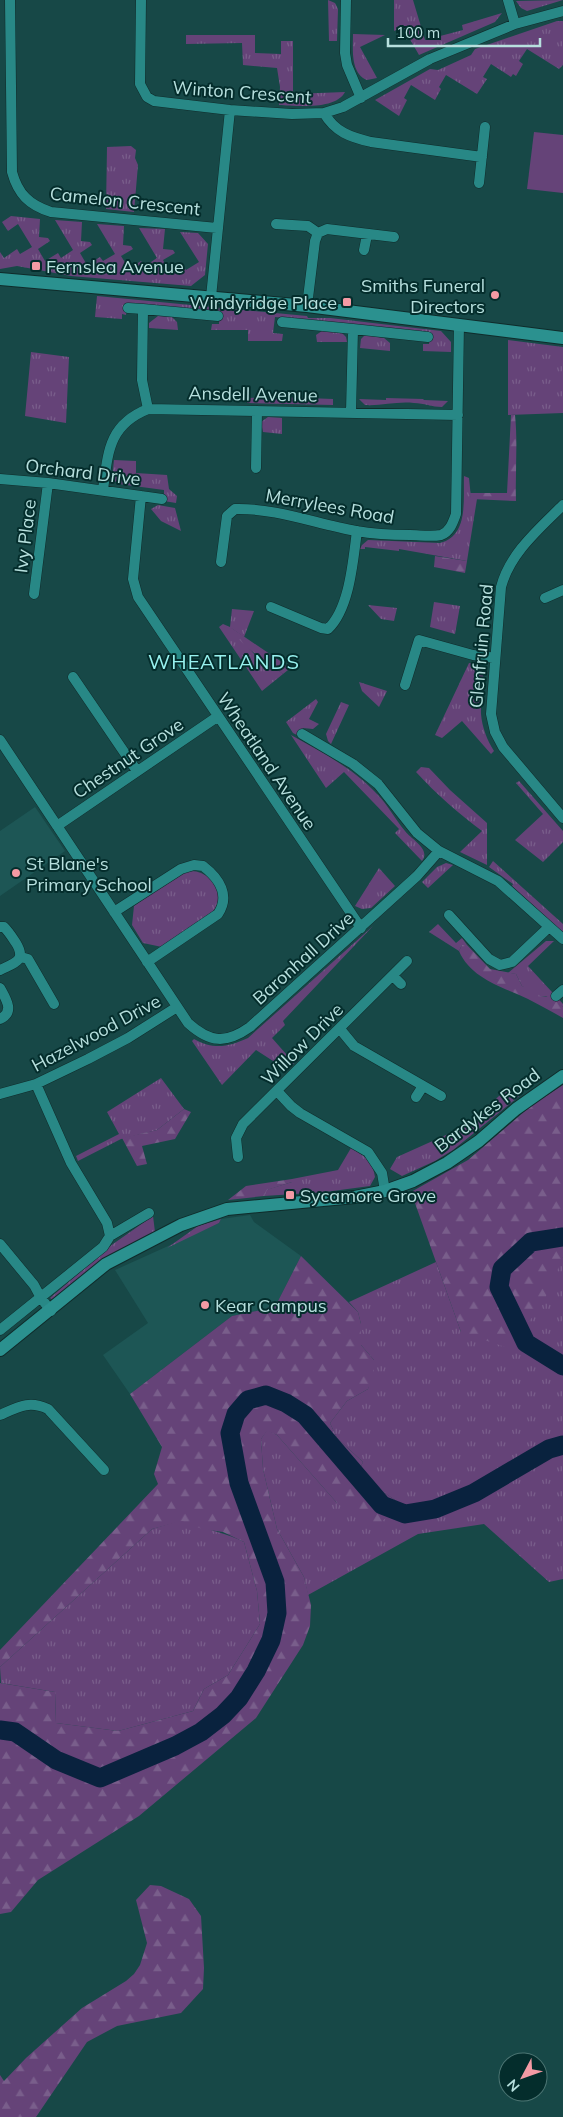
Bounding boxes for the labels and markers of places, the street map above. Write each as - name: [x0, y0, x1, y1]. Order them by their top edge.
- place label: Fernslea Avenue: [46, 255, 184, 278]
- marker: Fernslea Avenue: [30, 260, 42, 272]
- place label: Smiths Funeral Directors: [361, 274, 485, 318]
- marker: Smiths Funeral Directors: [489, 289, 501, 301]
- place label: Windyridge Place: [190, 291, 337, 314]
- marker: Windyridge Place: [341, 296, 353, 308]
- place label: St Blane's Primary School: [26, 852, 152, 896]
- marker: St Blane's Primary School: [10, 867, 22, 879]
- place label: Sycamore Grove: [300, 1184, 436, 1207]
- marker: Sycamore Grove: [284, 1189, 296, 1201]
- place label: Kear Campus: [215, 1294, 327, 1317]
- marker: Kear Campus: [199, 1299, 211, 1311]

